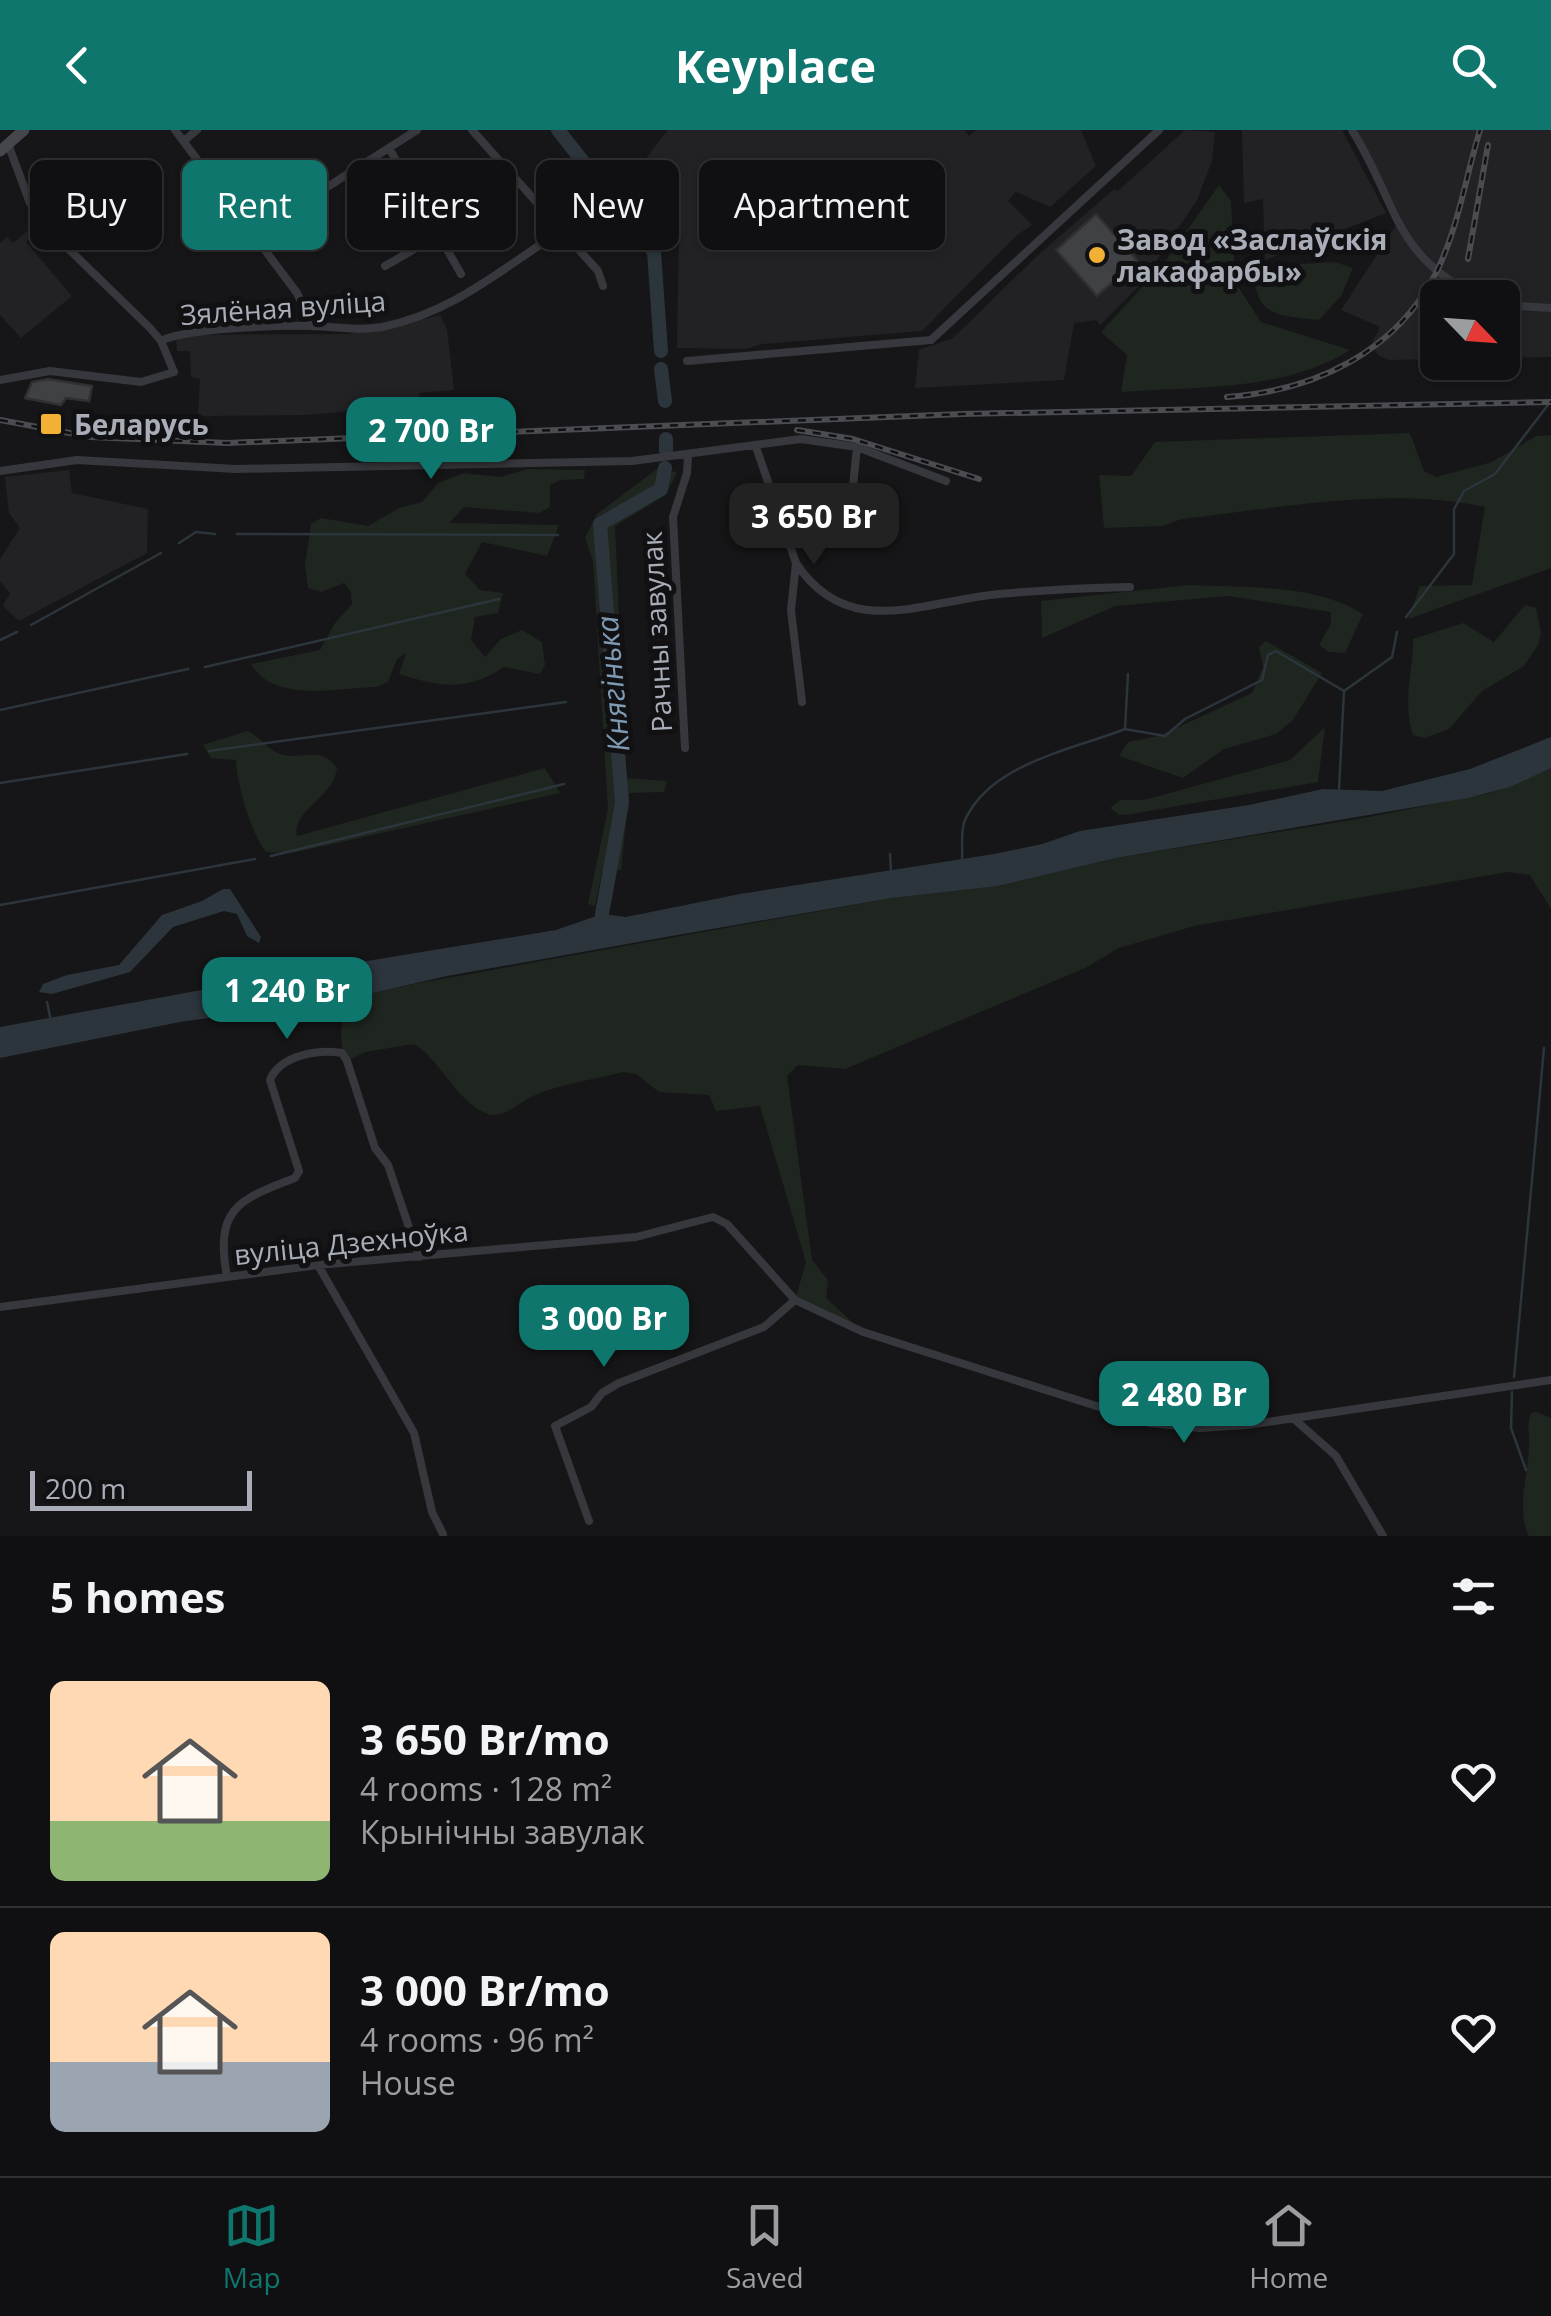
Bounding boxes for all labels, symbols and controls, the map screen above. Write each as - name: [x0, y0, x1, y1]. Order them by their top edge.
- text: Keyplace: [675, 35, 876, 96]
- icon: back: [50, 38, 105, 93]
- icon: search: [1446, 38, 1501, 93]
- chip: Buy: [30, 160, 162, 250]
- chip: Rent: [182, 160, 327, 250]
- chip: Filters: [347, 160, 516, 250]
- chip: New: [536, 160, 679, 250]
- chip: Apartment: [699, 160, 945, 250]
- place label: Завод «Заслаўскія лакафарбы»: [1117, 220, 1387, 290]
- marker: Завод «Заслаўскія лакафарбы»: [1086, 244, 1108, 266]
- north arrow: [1420, 280, 1520, 380]
- map controls: [1420, 280, 1520, 380]
- street label: Зялёная вуліца: [179, 281, 387, 333]
- pin: 2 700 Br: [328, 397, 534, 482]
- place label: Беларусь: [74, 405, 209, 443]
- text: 2 700 Br: [368, 408, 494, 451]
- marker: Беларусь: [38, 411, 64, 437]
- pin: 3 650 Br: [711, 483, 917, 568]
- text: 3 650 Br: [751, 494, 877, 537]
- street label: Рачны завулак: [632, 530, 680, 733]
- water label: Княгінька: [586, 614, 638, 754]
- pin: 1 240 Br: [184, 957, 390, 1042]
- text: 1 240 Br: [224, 968, 350, 1011]
- street label: вуліца Дзехноўка: [232, 1211, 470, 1273]
- pin: 3 000 Br: [501, 1285, 707, 1370]
- text: 3 000 Br: [541, 1296, 667, 1339]
- pin: 2 480 Br: [1081, 1361, 1287, 1446]
- text: 2 480 Br: [1121, 1372, 1247, 1415]
- scale bar: [30, 1466, 252, 1510]
- text: 200 m: [45, 1469, 126, 1507]
- text: 5 homes: [50, 1568, 225, 1625]
- icon: filters: [1446, 1569, 1501, 1624]
- text: 3 650 Br/mo: [360, 1710, 610, 1767]
- icon: home: [130, 1721, 250, 1841]
- icon: heart: [1446, 1754, 1501, 1809]
- text: 4 rooms · 128 m²: [360, 1767, 612, 1810]
- text: Крынічны завулак: [360, 1810, 645, 1853]
- text: 3 000 Br/mo: [360, 1961, 610, 2018]
- icon: home: [130, 1972, 250, 2092]
- icon: heart: [1446, 2005, 1501, 2060]
- text: 4 rooms · 96 m²: [360, 2018, 594, 2061]
- text: House: [360, 2061, 456, 2104]
- tab: Map: [223, 2198, 281, 2296]
- tab: Saved: [726, 2198, 804, 2296]
- tab: Home: [1249, 2198, 1328, 2296]

